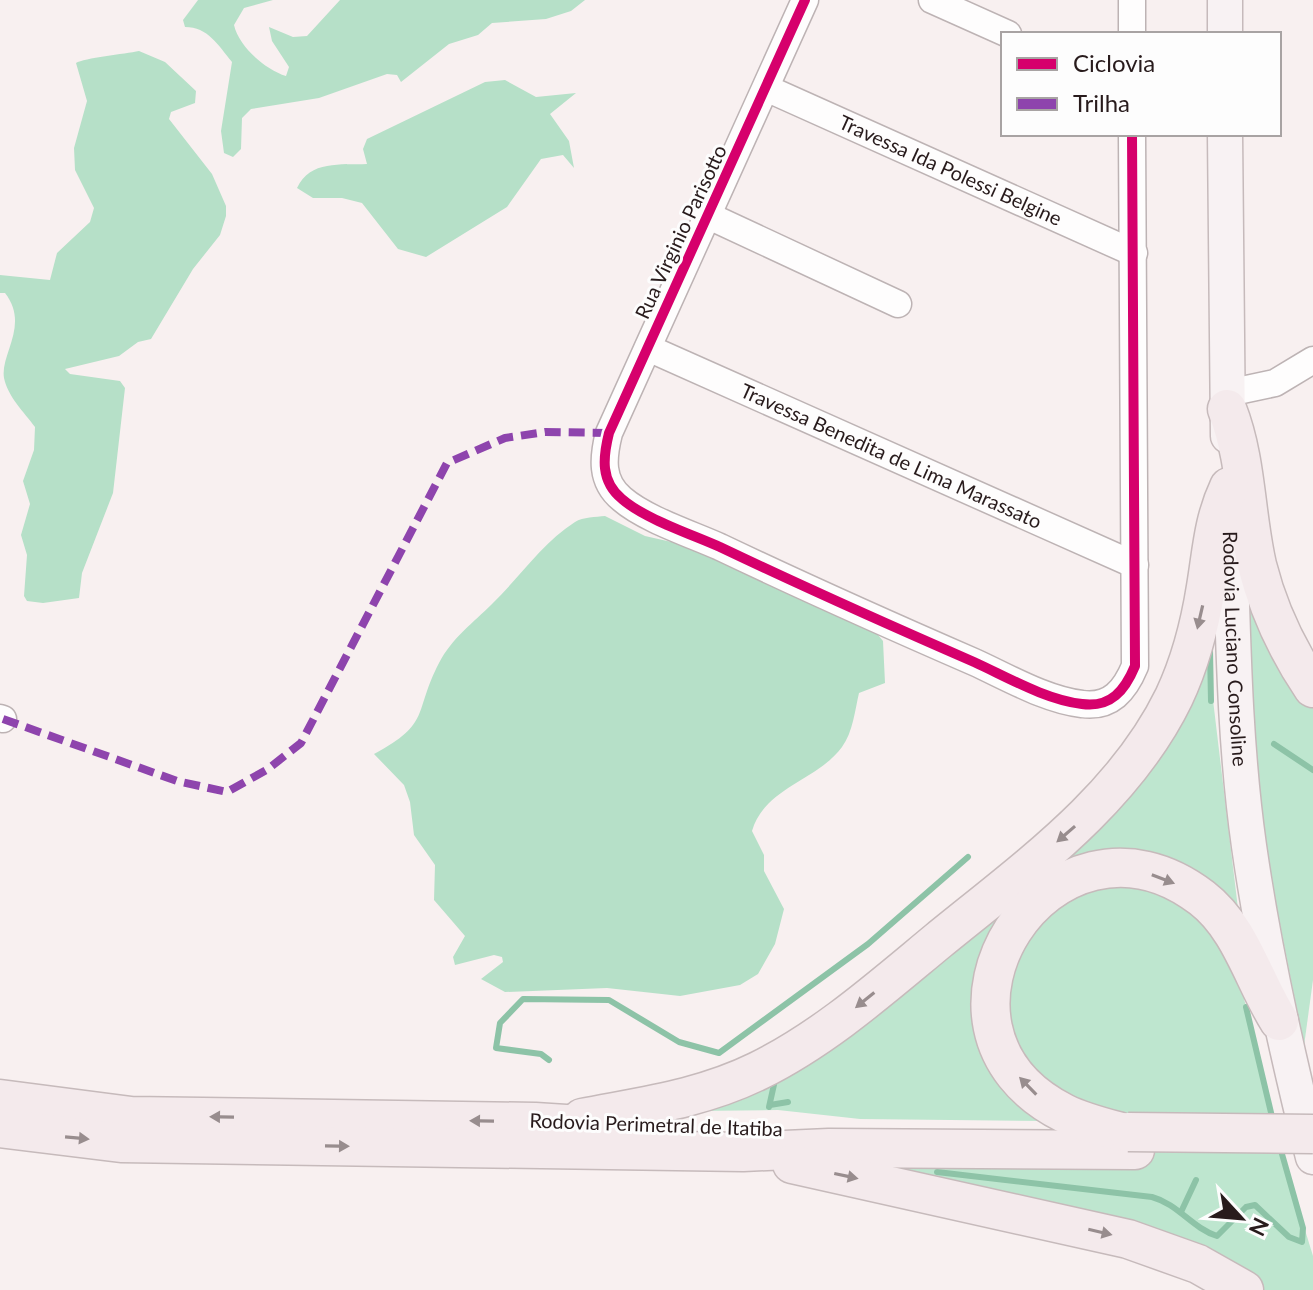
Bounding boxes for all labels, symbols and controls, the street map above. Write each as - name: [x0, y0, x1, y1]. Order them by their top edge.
- legend: [1001, 32, 1281, 136]
- text: Ciclovia: [1073, 48, 1155, 77]
- text: Trilha: [1073, 88, 1130, 117]
- street label: Travessa Ida Polessi Belgine: [836, 109, 1066, 230]
- street label: Rua Virginio Parisotto: [629, 141, 731, 322]
- street label: Travessa Benedita de Lima Marassato: [737, 378, 1046, 533]
- street label: Rodovia Luciano Consoline: [1219, 531, 1253, 767]
- one-way arrow: [1193, 605, 1206, 630]
- one-way arrow: [1056, 825, 1076, 842]
- one-way arrow: [1151, 873, 1175, 886]
- one-way arrow: [855, 991, 875, 1007]
- one-way arrow: [1019, 1077, 1038, 1096]
- street label: Rodovia Perimetral de Itatiba: [529, 1108, 783, 1140]
- one-way arrow: [209, 1111, 234, 1123]
- one-way arrow: [469, 1115, 494, 1127]
- one-way arrow: [65, 1132, 90, 1145]
- one-way arrow: [325, 1140, 350, 1152]
- one-way arrow: [834, 1170, 859, 1183]
- north arrow: [1201, 1178, 1281, 1258]
- text: N: [1244, 1213, 1275, 1241]
- one-way arrow: [1087, 1226, 1112, 1239]

